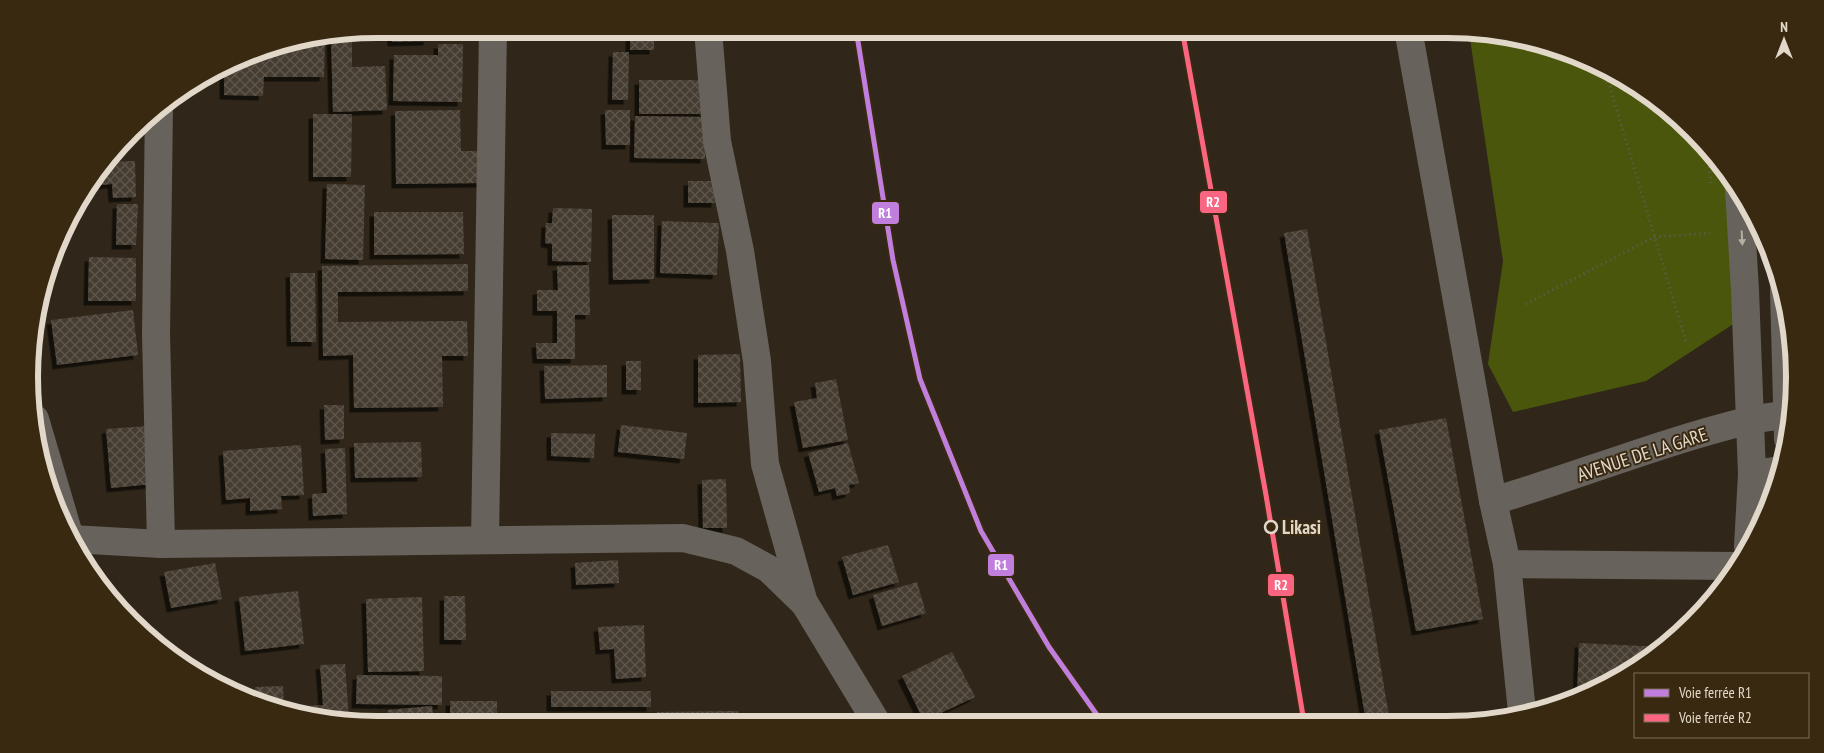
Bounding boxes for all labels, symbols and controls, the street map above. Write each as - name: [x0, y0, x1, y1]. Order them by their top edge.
- north arrow: [1759, 15, 1809, 65]
- text: N: [1780, 18, 1788, 36]
- line badge: R2: [1199, 190, 1228, 214]
- text: R2: [1206, 193, 1220, 211]
- line badge: R1: [871, 201, 900, 225]
- text: R1: [878, 204, 892, 222]
- one-way arrow: [1739, 231, 1747, 247]
- street label: AVENUE DE LA GARE: [1574, 422, 1710, 486]
- place label: Likasi: [1282, 515, 1321, 539]
- marker: Likasi: [1264, 520, 1278, 534]
- line badge: R1: [987, 553, 1015, 577]
- text: R1: [994, 556, 1008, 574]
- line badge: R2: [1267, 573, 1295, 597]
- text: R2: [1274, 576, 1288, 594]
- legend: [1634, 673, 1809, 738]
- text: Voie ferrée R1: [1678, 683, 1752, 702]
- text: Voie ferrée R2: [1678, 708, 1752, 727]

